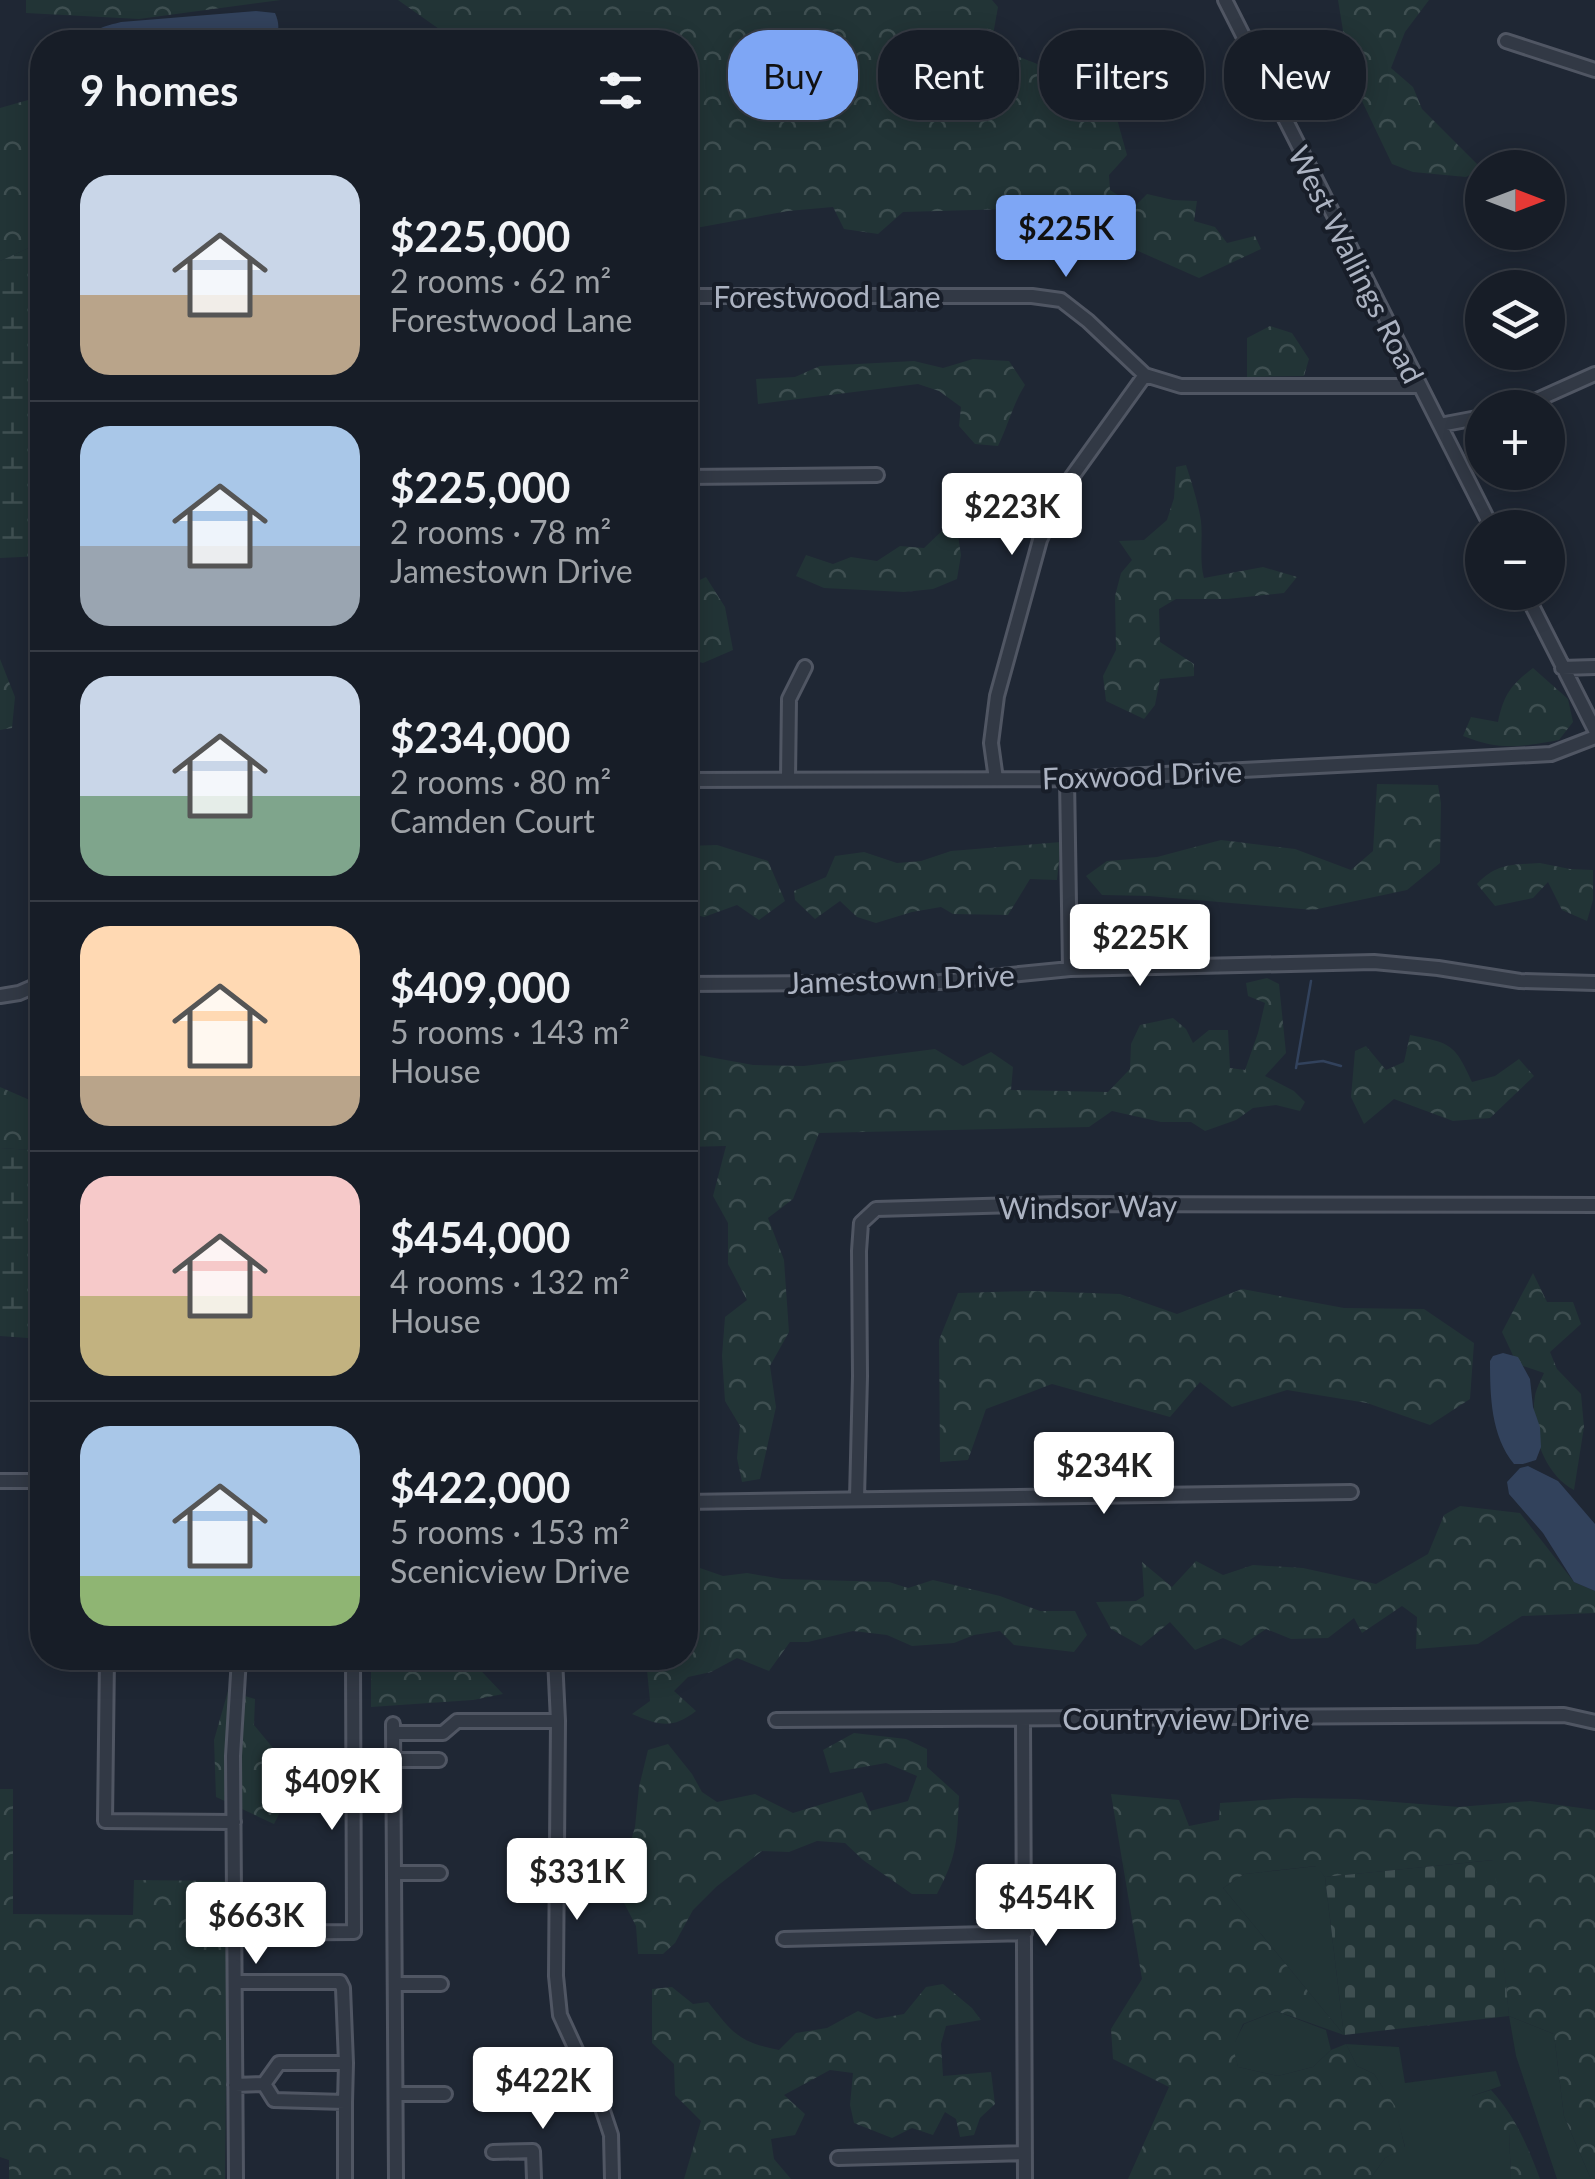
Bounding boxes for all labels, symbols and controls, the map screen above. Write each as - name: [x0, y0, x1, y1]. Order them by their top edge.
- chip: Buy: [728, 30, 858, 120]
- chip: Rent: [878, 30, 1019, 120]
- chip: Filters: [1039, 30, 1204, 120]
- chip: New: [1224, 30, 1366, 120]
- icon: filters: [593, 63, 648, 118]
- text: 9 homes: [80, 65, 238, 115]
- street label: West Wallings Road: [1282, 139, 1432, 389]
- north arrow: [1465, 150, 1565, 250]
- map controls: [1465, 150, 1565, 610]
- pin: $225K: [996, 195, 1136, 280]
- text: $225K: [1018, 208, 1114, 247]
- text: $225,000: [390, 211, 570, 261]
- icon: home: [160, 215, 280, 335]
- text: 2 rooms · 62 m²: [390, 261, 611, 300]
- button: layers: [1465, 270, 1565, 370]
- street label: Forestwood Lane: [713, 278, 941, 314]
- text: Forestwood Lane: [390, 300, 632, 339]
- button: +: [1465, 390, 1565, 490]
- text: $225,000: [390, 462, 570, 512]
- icon: home: [160, 466, 280, 586]
- pin: $223K: [942, 473, 1082, 558]
- text: $223K: [964, 486, 1060, 525]
- button: −: [1465, 510, 1565, 610]
- text: 2 rooms · 78 m²: [390, 512, 611, 551]
- text: Jamestown Drive: [390, 551, 633, 590]
- text: $234,000: [390, 712, 570, 762]
- icon: home: [160, 716, 280, 836]
- street label: Foxwood Drive: [1041, 753, 1243, 795]
- text: 2 rooms · 80 m²: [390, 762, 611, 801]
- text: Camden Court: [390, 801, 595, 840]
- pin: $225K: [1070, 904, 1210, 989]
- text: $225K: [1092, 917, 1188, 956]
- street label: Jamestown Drive: [787, 956, 1015, 1000]
- text: $409,000: [390, 962, 570, 1012]
- icon: home: [160, 966, 280, 1086]
- text: 5 rooms · 143 m²: [390, 1012, 630, 1051]
- text: House: [390, 1051, 481, 1090]
- street label: Windsor Way: [998, 1186, 1178, 1226]
- text: $454,000: [390, 1212, 570, 1262]
- icon: home: [160, 1216, 280, 1336]
- text: 4 rooms · 132 m²: [390, 1262, 630, 1301]
- text: House: [390, 1301, 481, 1340]
- pin: $234K: [1034, 1432, 1174, 1517]
- text: $234K: [1056, 1445, 1152, 1484]
- text: $422,000: [390, 1462, 570, 1512]
- icon: home: [160, 1466, 280, 1586]
- text: 5 rooms · 153 m²: [390, 1512, 630, 1551]
- text: Scenicview Drive: [390, 1551, 630, 1590]
- street label: Countryview Drive: [1062, 1700, 1310, 1736]
- pin: $409K: [262, 1748, 402, 1833]
- text: $409K: [284, 1761, 380, 1800]
- pin: $331K: [507, 1838, 647, 1923]
- text: $331K: [529, 1851, 625, 1890]
- pin: $454K: [976, 1864, 1116, 1949]
- text: $454K: [998, 1877, 1094, 1916]
- pin: $663K: [186, 1882, 326, 1967]
- text: $663K: [208, 1895, 304, 1934]
- pin: $422K: [473, 2047, 613, 2132]
- text: $422K: [495, 2060, 591, 2099]

